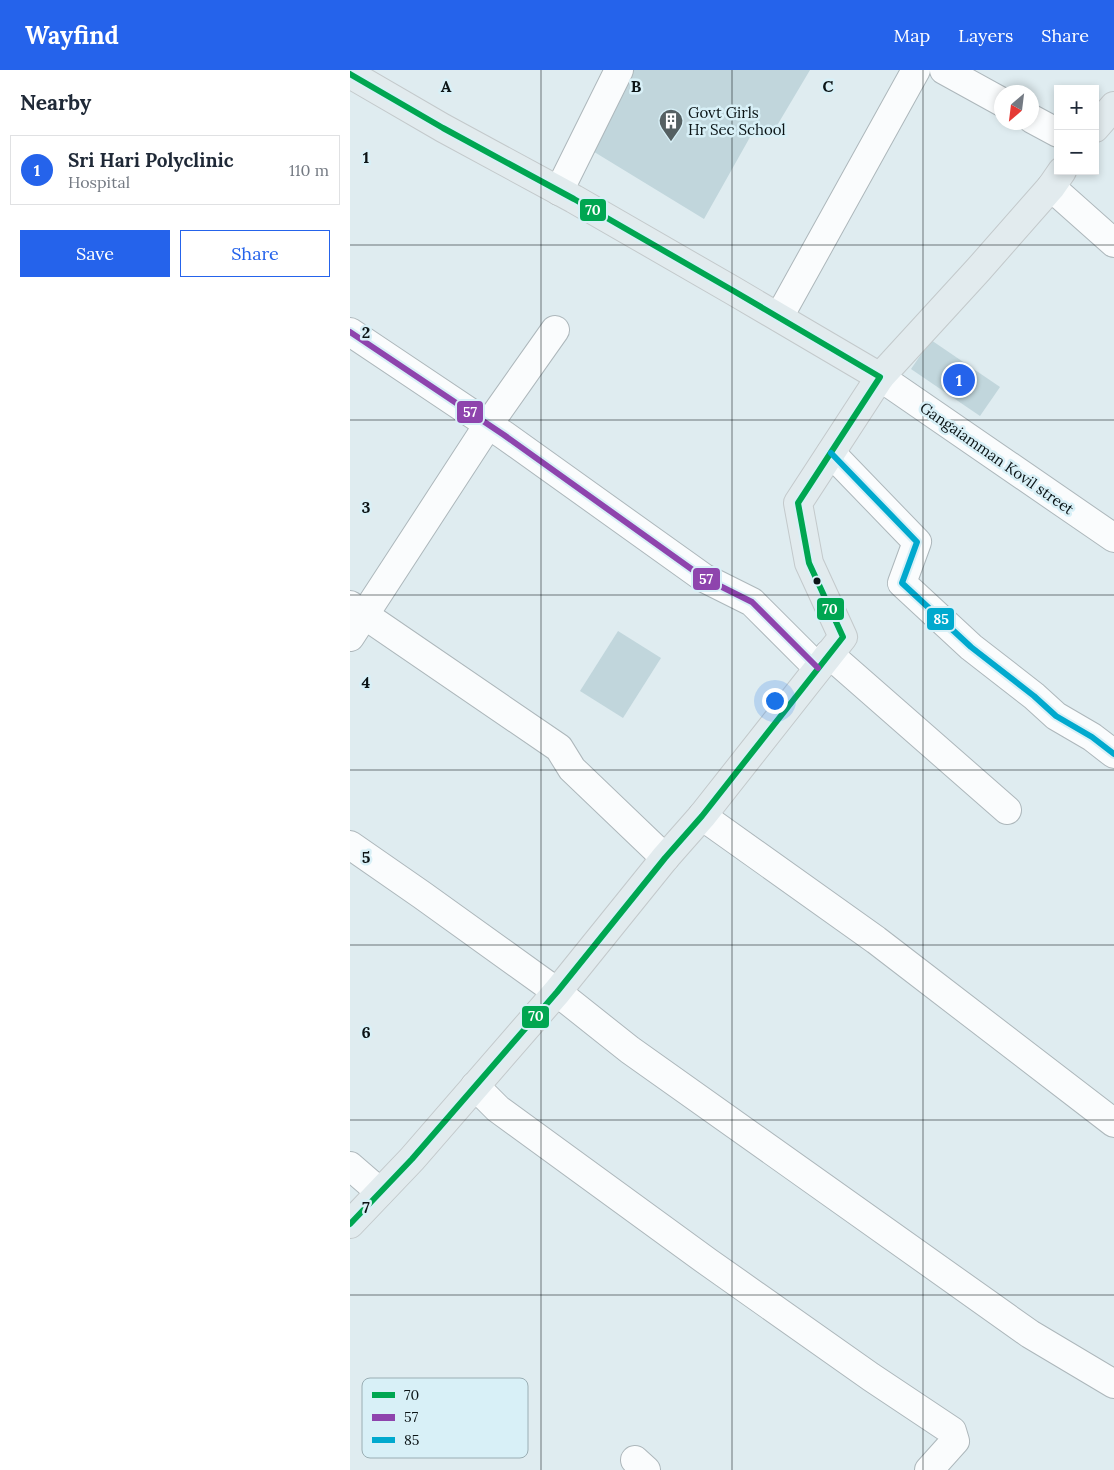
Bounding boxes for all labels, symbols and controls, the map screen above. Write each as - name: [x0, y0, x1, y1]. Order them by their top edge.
- text: Wayfind: [25, 20, 119, 51]
- text: Map: [894, 24, 930, 47]
- text: Layers: [958, 24, 1013, 47]
- text: Share: [1041, 24, 1089, 47]
- text: A: [441, 76, 452, 96]
- text: B: [631, 76, 642, 96]
- text: C: [822, 76, 834, 96]
- north arrow: [994, 85, 1039, 130]
- map controls: [1054, 85, 1099, 175]
- button: +: [1054, 85, 1099, 130]
- text: Nearby: [20, 89, 91, 116]
- place label: Govt Girls Hr Sec School: [688, 103, 786, 139]
- building icon: Govt Girls Hr Sec School: [658, 108, 684, 142]
- button: −: [1054, 130, 1099, 175]
- text: 1: [363, 147, 369, 167]
- text: Sri Hari Polyclinic: [68, 148, 234, 172]
- text: 1: [34, 160, 40, 180]
- text: 110 m: [289, 160, 329, 180]
- text: Hospital: [68, 172, 130, 192]
- line badge: 70: [579, 198, 607, 222]
- text: 70: [585, 201, 601, 219]
- button: Save: [20, 230, 170, 277]
- button: Share: [180, 230, 330, 277]
- text: 2: [362, 322, 370, 342]
- pin: 1: [943, 361, 975, 399]
- street label: Gangaiamman Kovil street: [916, 398, 1078, 518]
- line badge: 57: [456, 400, 484, 424]
- text: 57: [463, 403, 477, 421]
- text: 3: [362, 497, 371, 517]
- line badge: 57: [692, 567, 721, 591]
- text: 57: [699, 570, 713, 588]
- unlabelled marker: [812, 576, 822, 586]
- line badge: 70: [816, 597, 845, 621]
- text: 70: [822, 600, 838, 618]
- line badge: 85: [926, 607, 955, 631]
- text: 85: [933, 610, 949, 628]
- text: 4: [362, 672, 371, 692]
- your location: [762, 688, 788, 714]
- text: 5: [362, 847, 371, 867]
- line badge: 70: [521, 1005, 550, 1029]
- text: 70: [528, 1007, 544, 1025]
- text: 6: [361, 1022, 371, 1042]
- text: 7: [362, 1197, 370, 1217]
- legend: [362, 1378, 528, 1458]
- text: 70: [404, 1386, 419, 1404]
- text: 57: [404, 1408, 419, 1426]
- text: 85: [404, 1431, 420, 1449]

